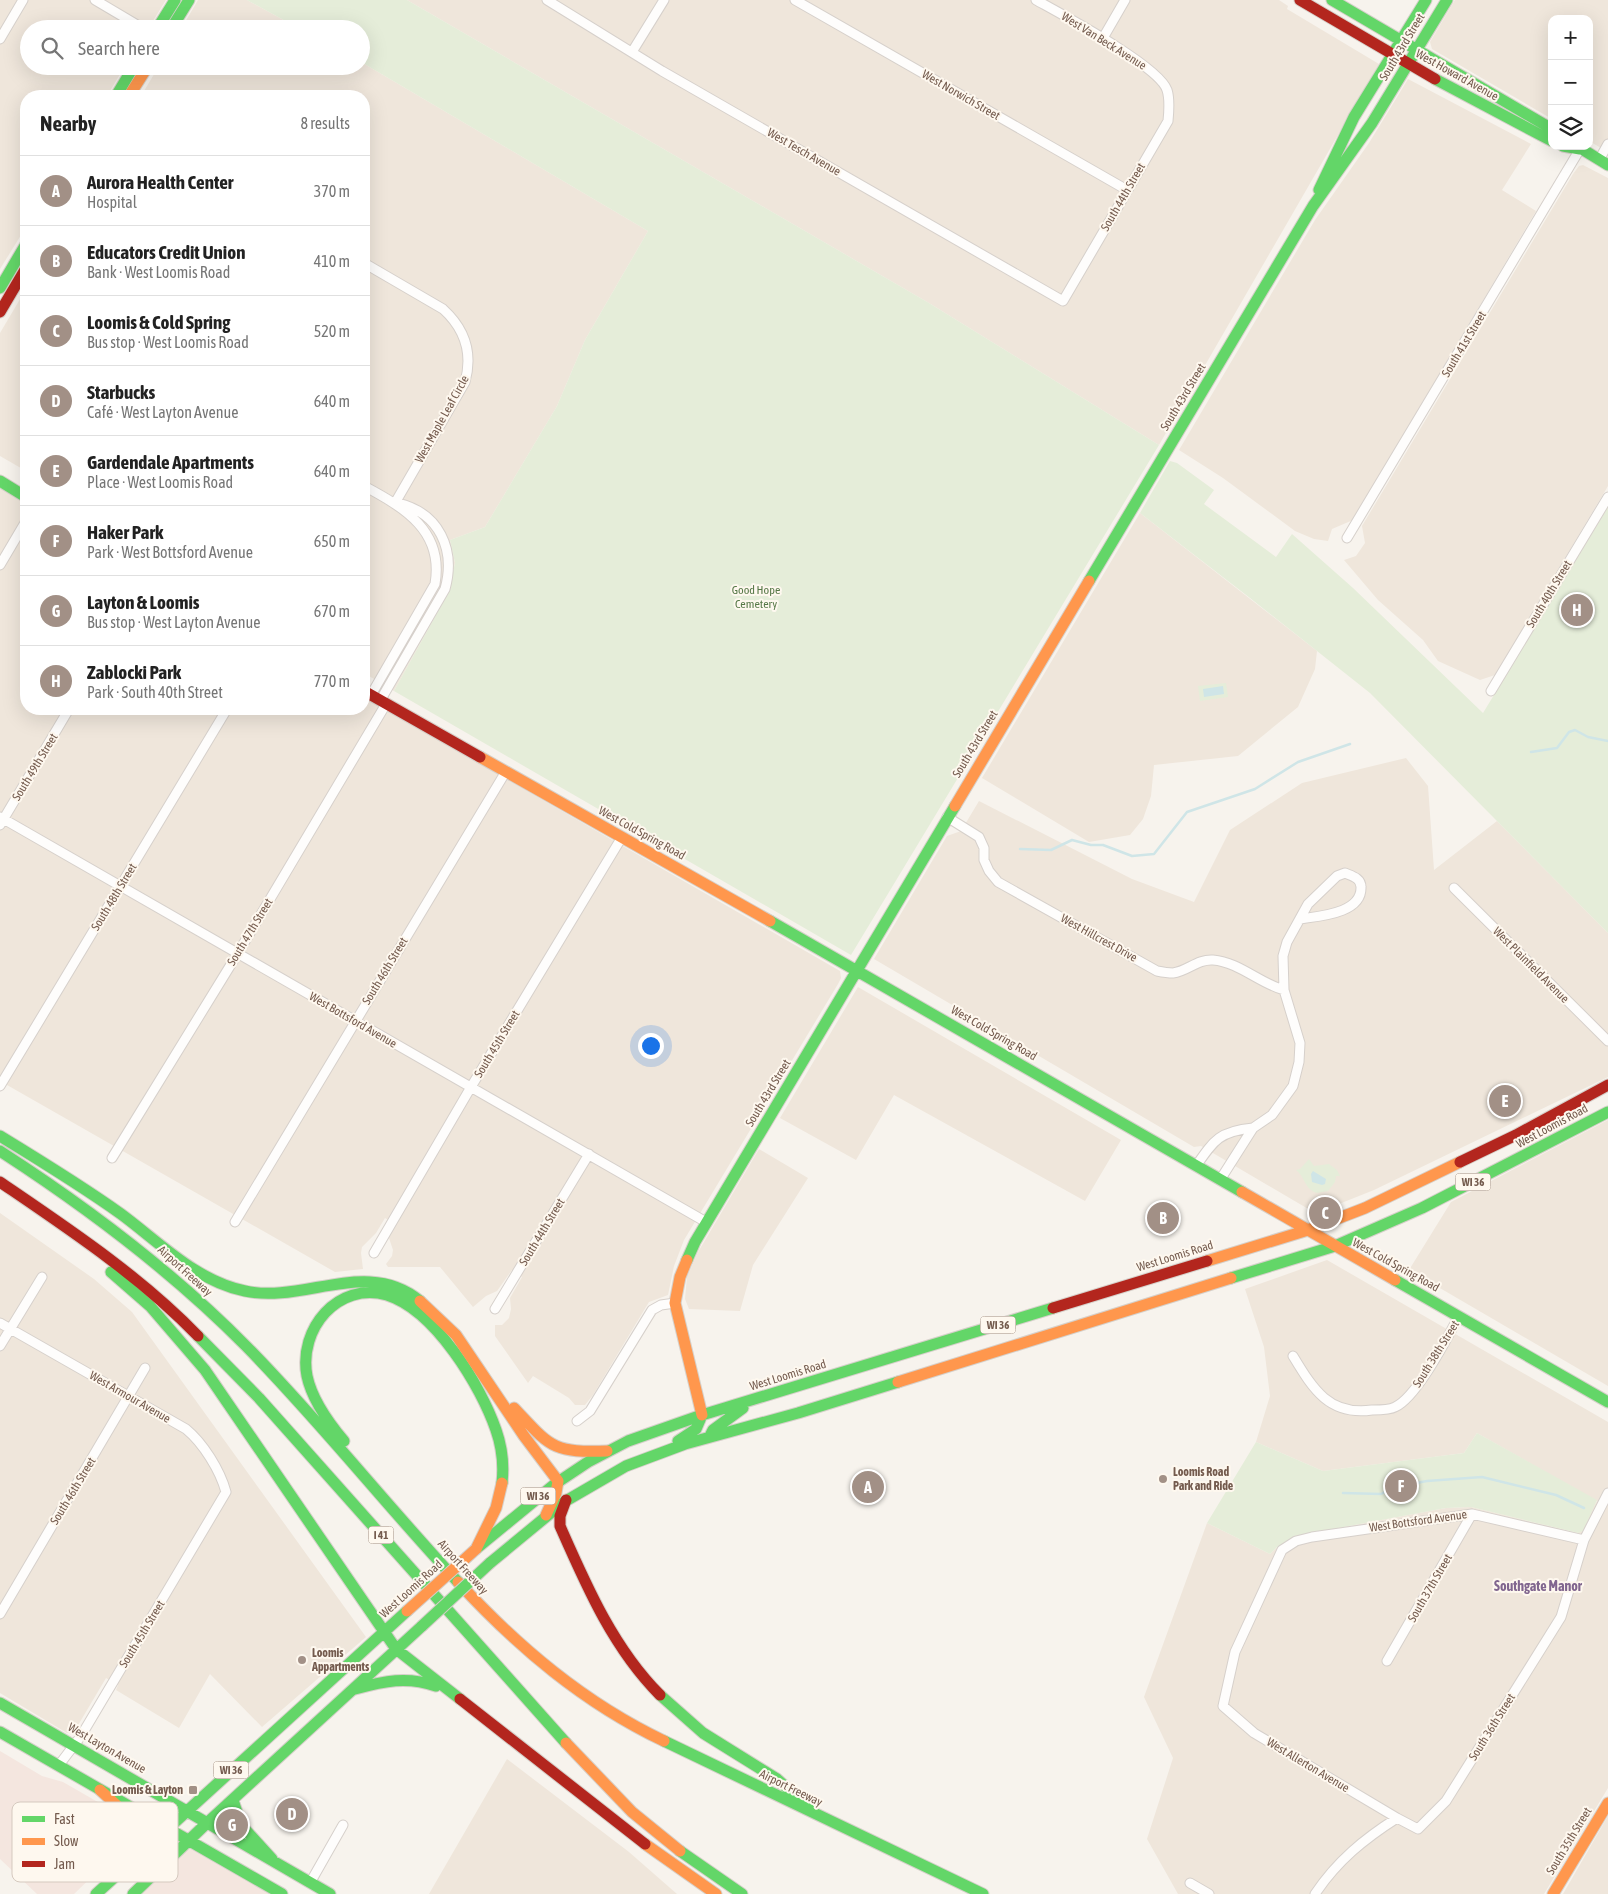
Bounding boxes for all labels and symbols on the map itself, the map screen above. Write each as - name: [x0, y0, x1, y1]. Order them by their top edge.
- street label: West Van Beck Avenue: [1059, 9, 1149, 73]
- street label: South 43rd Street: [1376, 10, 1428, 83]
- street label: West Howard Avenue: [1413, 46, 1501, 104]
- street label: West Norwich Street: [920, 67, 1003, 123]
- street label: West Tesch Avenue: [765, 125, 843, 179]
- street label: South 44th Street: [1098, 160, 1148, 233]
- street label: South 41st Street: [1439, 308, 1489, 379]
- street label: South 43rd Street: [1157, 360, 1209, 433]
- street label: West Maple Leaf Circle: [412, 373, 472, 465]
- street label: South 40th Street: [1523, 557, 1575, 630]
- park label: Good Hope Cemetery: [732, 583, 780, 611]
- pin: H: [1561, 591, 1593, 629]
- street label: South 43rd Street: [949, 707, 1001, 780]
- street label: South 49th Street: [9, 730, 61, 803]
- street label: West Cold Spring Road: [596, 803, 688, 863]
- street label: South 48th Street: [88, 860, 140, 933]
- street label: South 47th Street: [224, 895, 276, 968]
- street label: West Hillcrest Drive: [1058, 911, 1140, 965]
- street label: West Plainfield Avenue: [1490, 924, 1572, 1006]
- street label: South 46th Street: [359, 934, 411, 1007]
- street label: West Bottsford Avenue: [307, 989, 399, 1051]
- street label: West Cold Spring Road: [948, 1003, 1040, 1063]
- street label: South 45th Street: [471, 1007, 523, 1080]
- your location: [638, 1033, 664, 1059]
- street label: South 43rd Street: [742, 1056, 794, 1129]
- pin: E: [1489, 1082, 1521, 1120]
- street label: West Loomis Road: [1514, 1101, 1590, 1151]
- road number: WI 36: [1456, 1174, 1490, 1190]
- pin: C: [1309, 1194, 1341, 1232]
- street label: South 44th Street: [516, 1195, 568, 1268]
- pin: B: [1147, 1199, 1179, 1237]
- street label: West Cold Spring Road: [1350, 1235, 1442, 1295]
- street label: West Loomis Road: [1135, 1238, 1215, 1274]
- street label: Airport Freeway: [155, 1243, 215, 1299]
- road number: WI 36: [980, 1316, 1016, 1334]
- street label: South 38th Street: [1410, 1318, 1462, 1390]
- street label: West Loomis Road: [748, 1357, 828, 1393]
- street label: West Armour Avenue: [87, 1368, 173, 1426]
- street label: South 46th Street: [47, 1454, 99, 1527]
- place label: Loomis Road Park and Ride: [1173, 1465, 1234, 1493]
- pin: F: [1385, 1467, 1417, 1505]
- pin: A: [852, 1468, 884, 1506]
- marker: Loomis Road Park and Ride: [1157, 1473, 1169, 1485]
- road number: WI 36: [520, 1488, 556, 1504]
- street label: West Bottsford Avenue: [1368, 1507, 1468, 1535]
- road number: I 41: [368, 1526, 394, 1544]
- street label: Airport Freeway: [435, 1537, 491, 1597]
- street label: South 37th Street: [1405, 1551, 1455, 1624]
- street label: West Loomis Road: [377, 1557, 445, 1621]
- district label: Southgate Manor: [1494, 1578, 1583, 1594]
- street label: South 45th Street: [116, 1597, 168, 1670]
- place label: Loomis Appartments: [311, 1646, 370, 1674]
- marker: Loomis Appartments: [296, 1654, 308, 1666]
- street label: South 36th Street: [1466, 1691, 1518, 1763]
- street label: West Layton Avenue: [65, 1720, 149, 1776]
- street label: West Allerton Avenue: [1264, 1735, 1352, 1795]
- road number: WI 36: [214, 1762, 248, 1778]
- street label: Airport Freeway: [757, 1767, 825, 1809]
- place label: Loomis & Layton: [112, 1783, 183, 1797]
- marker: Loomis & Layton: [187, 1784, 199, 1796]
- pin: D: [276, 1795, 308, 1833]
- legend: [12, 1802, 178, 1882]
- street label: South 35th Street: [1543, 1804, 1595, 1877]
- pin: G: [216, 1806, 248, 1844]
- text: Fast: [54, 1811, 75, 1827]
- text: Slow: [54, 1833, 79, 1849]
- text: Jam: [54, 1856, 75, 1872]

